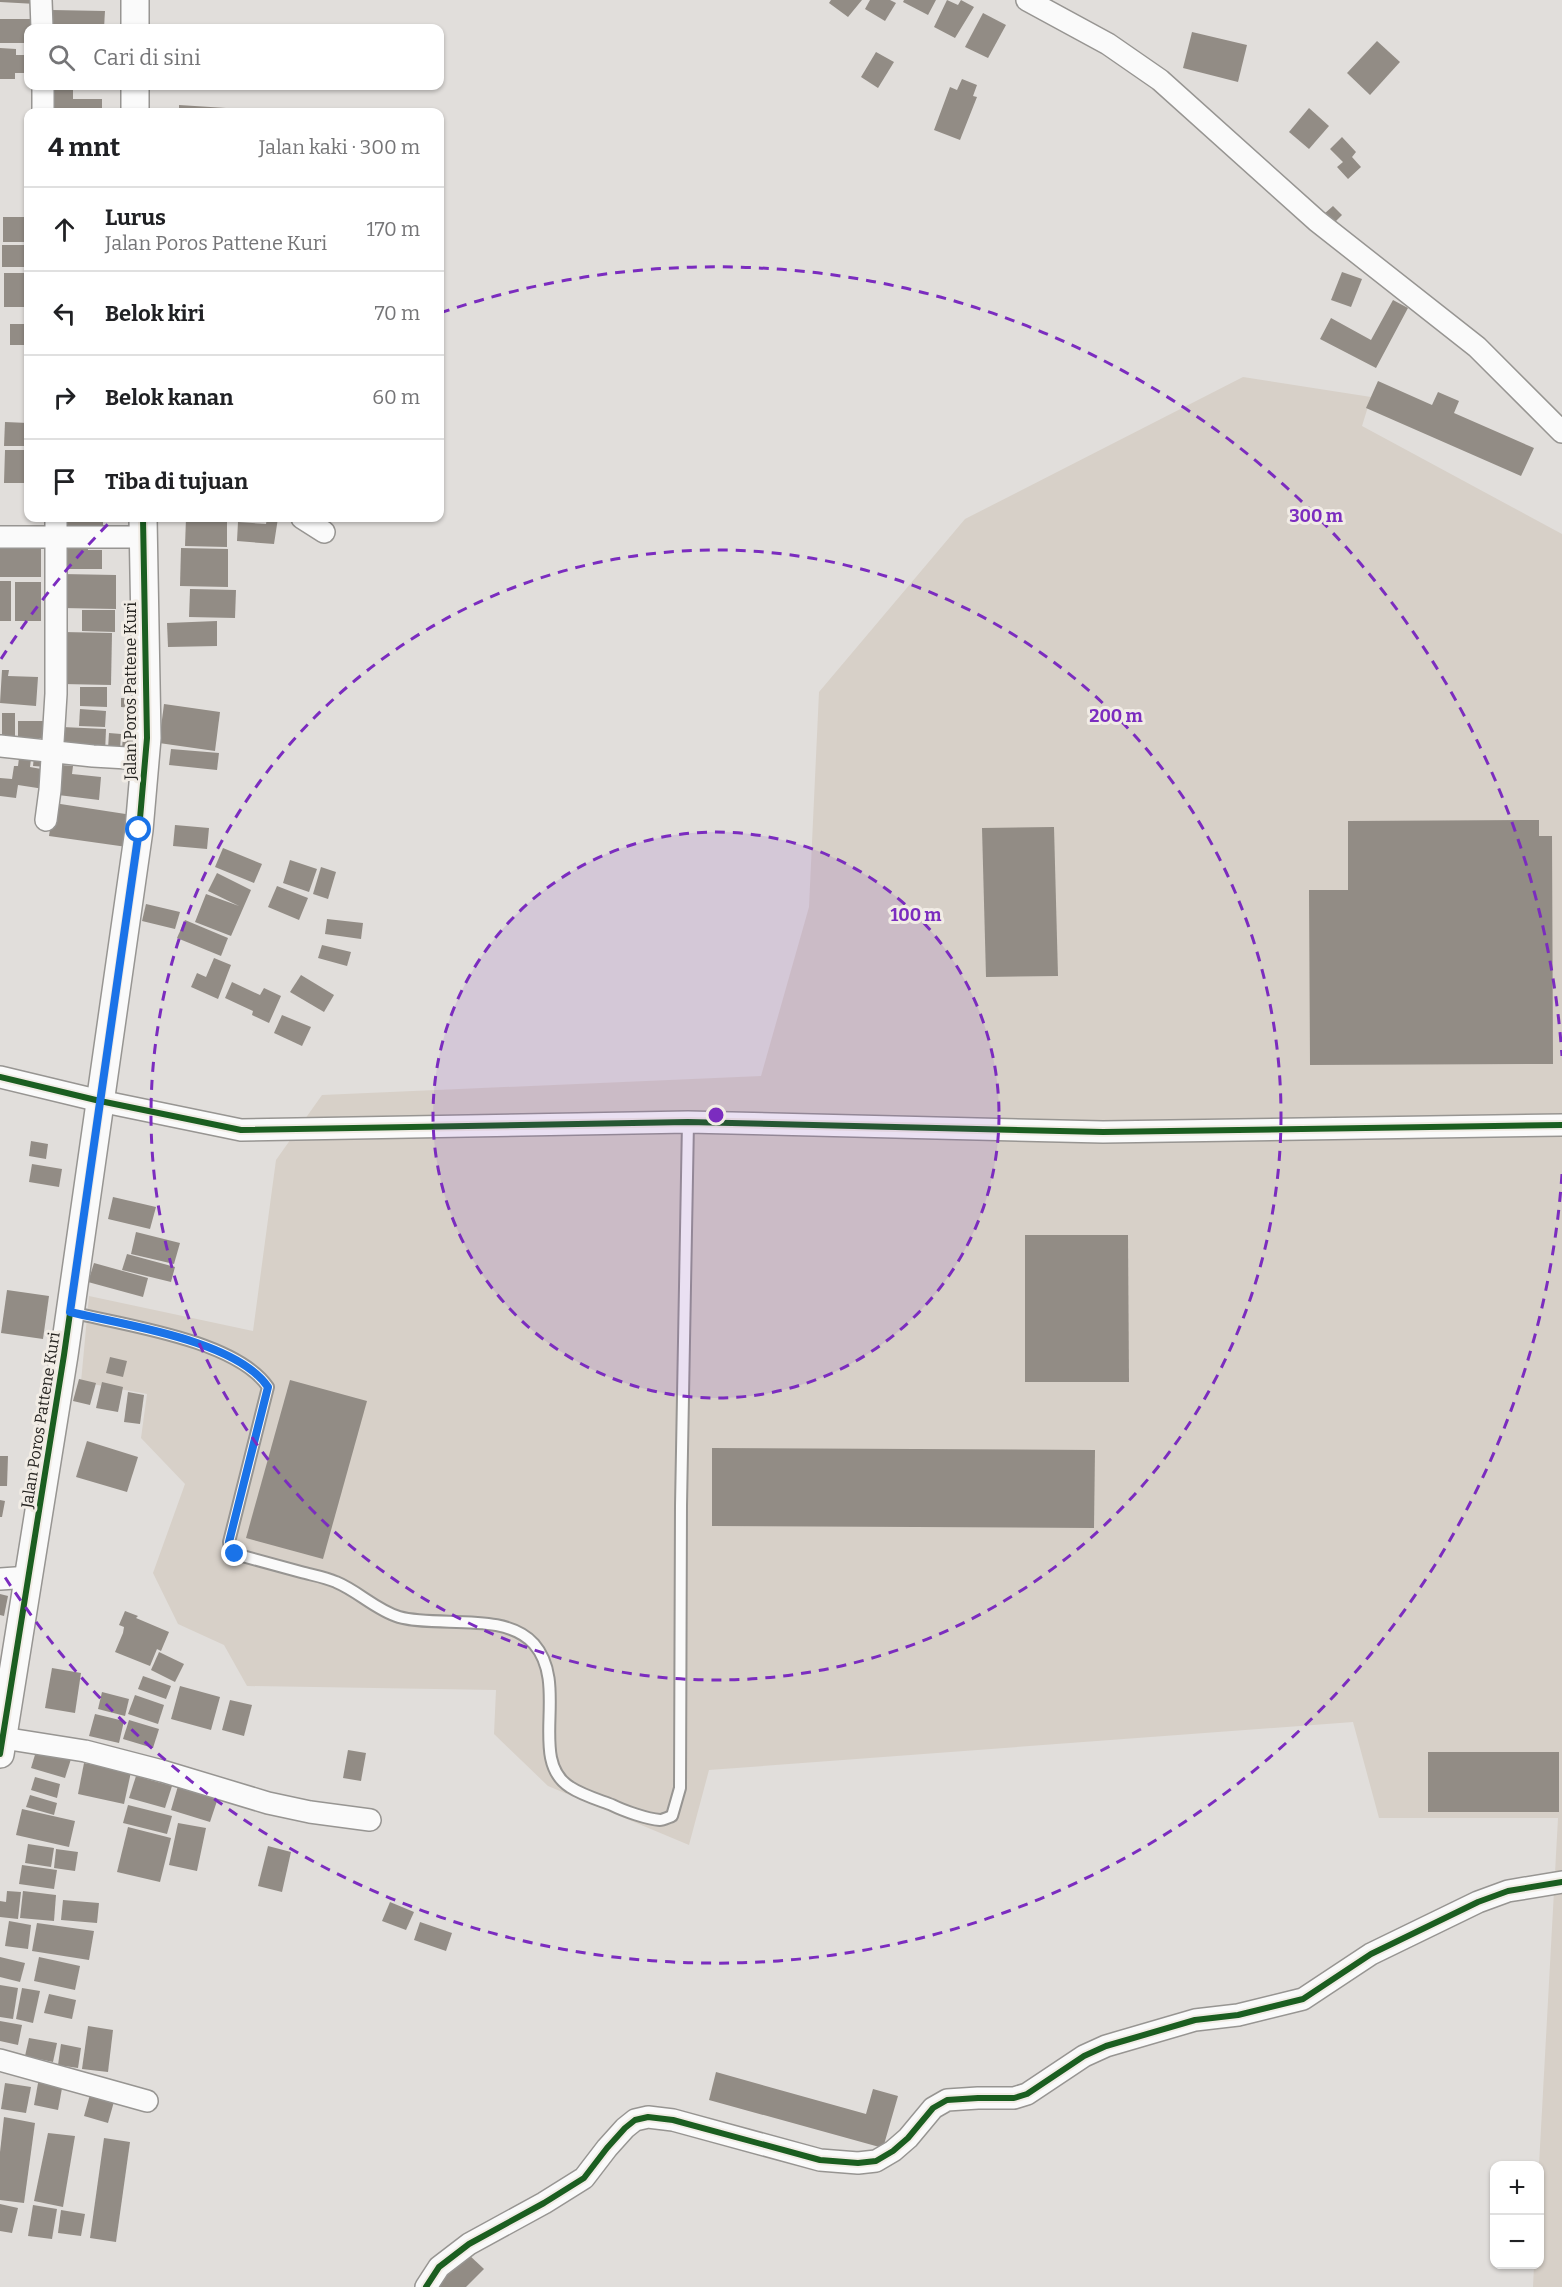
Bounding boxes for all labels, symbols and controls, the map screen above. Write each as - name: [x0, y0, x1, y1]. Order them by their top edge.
- search box: [24, 24, 444, 90]
- icon: search: [45, 41, 78, 74]
- text: Cari di sini: [93, 44, 201, 71]
- text: 4 mnt: [48, 132, 120, 163]
- text: Jalan kaki · 300 m: [259, 135, 420, 159]
- text: Lurus: [105, 204, 166, 231]
- icon: ahead: [48, 213, 81, 246]
- text: 170 m: [367, 217, 420, 241]
- text: Jalan Poros Pattene Kuri: [105, 231, 327, 255]
- icon: left: [48, 297, 81, 330]
- text: Belok kiri: [105, 300, 205, 327]
- text: 70 m: [374, 301, 420, 325]
- icon: right: [48, 381, 81, 414]
- text: Belok kanan: [105, 384, 233, 411]
- text: 60 m: [372, 385, 420, 409]
- icon: arrive: [48, 465, 81, 498]
- text: Tiba di tujuan: [105, 468, 248, 495]
- text: 300 m: [1289, 505, 1343, 527]
- street label: Jalan Poros Pattene Kuri: [121, 602, 140, 781]
- text: 200 m: [1089, 705, 1143, 727]
- route start: [125, 816, 151, 842]
- text: 100 m: [890, 904, 942, 926]
- centre of rings: [706, 1105, 726, 1125]
- street label: Jalan Poros Pattene Kuri: [17, 1331, 64, 1510]
- route end: [221, 1540, 247, 1566]
- map controls: [1490, 2161, 1544, 2269]
- button: +: [1490, 2161, 1544, 2215]
- button: −: [1490, 2215, 1544, 2269]

